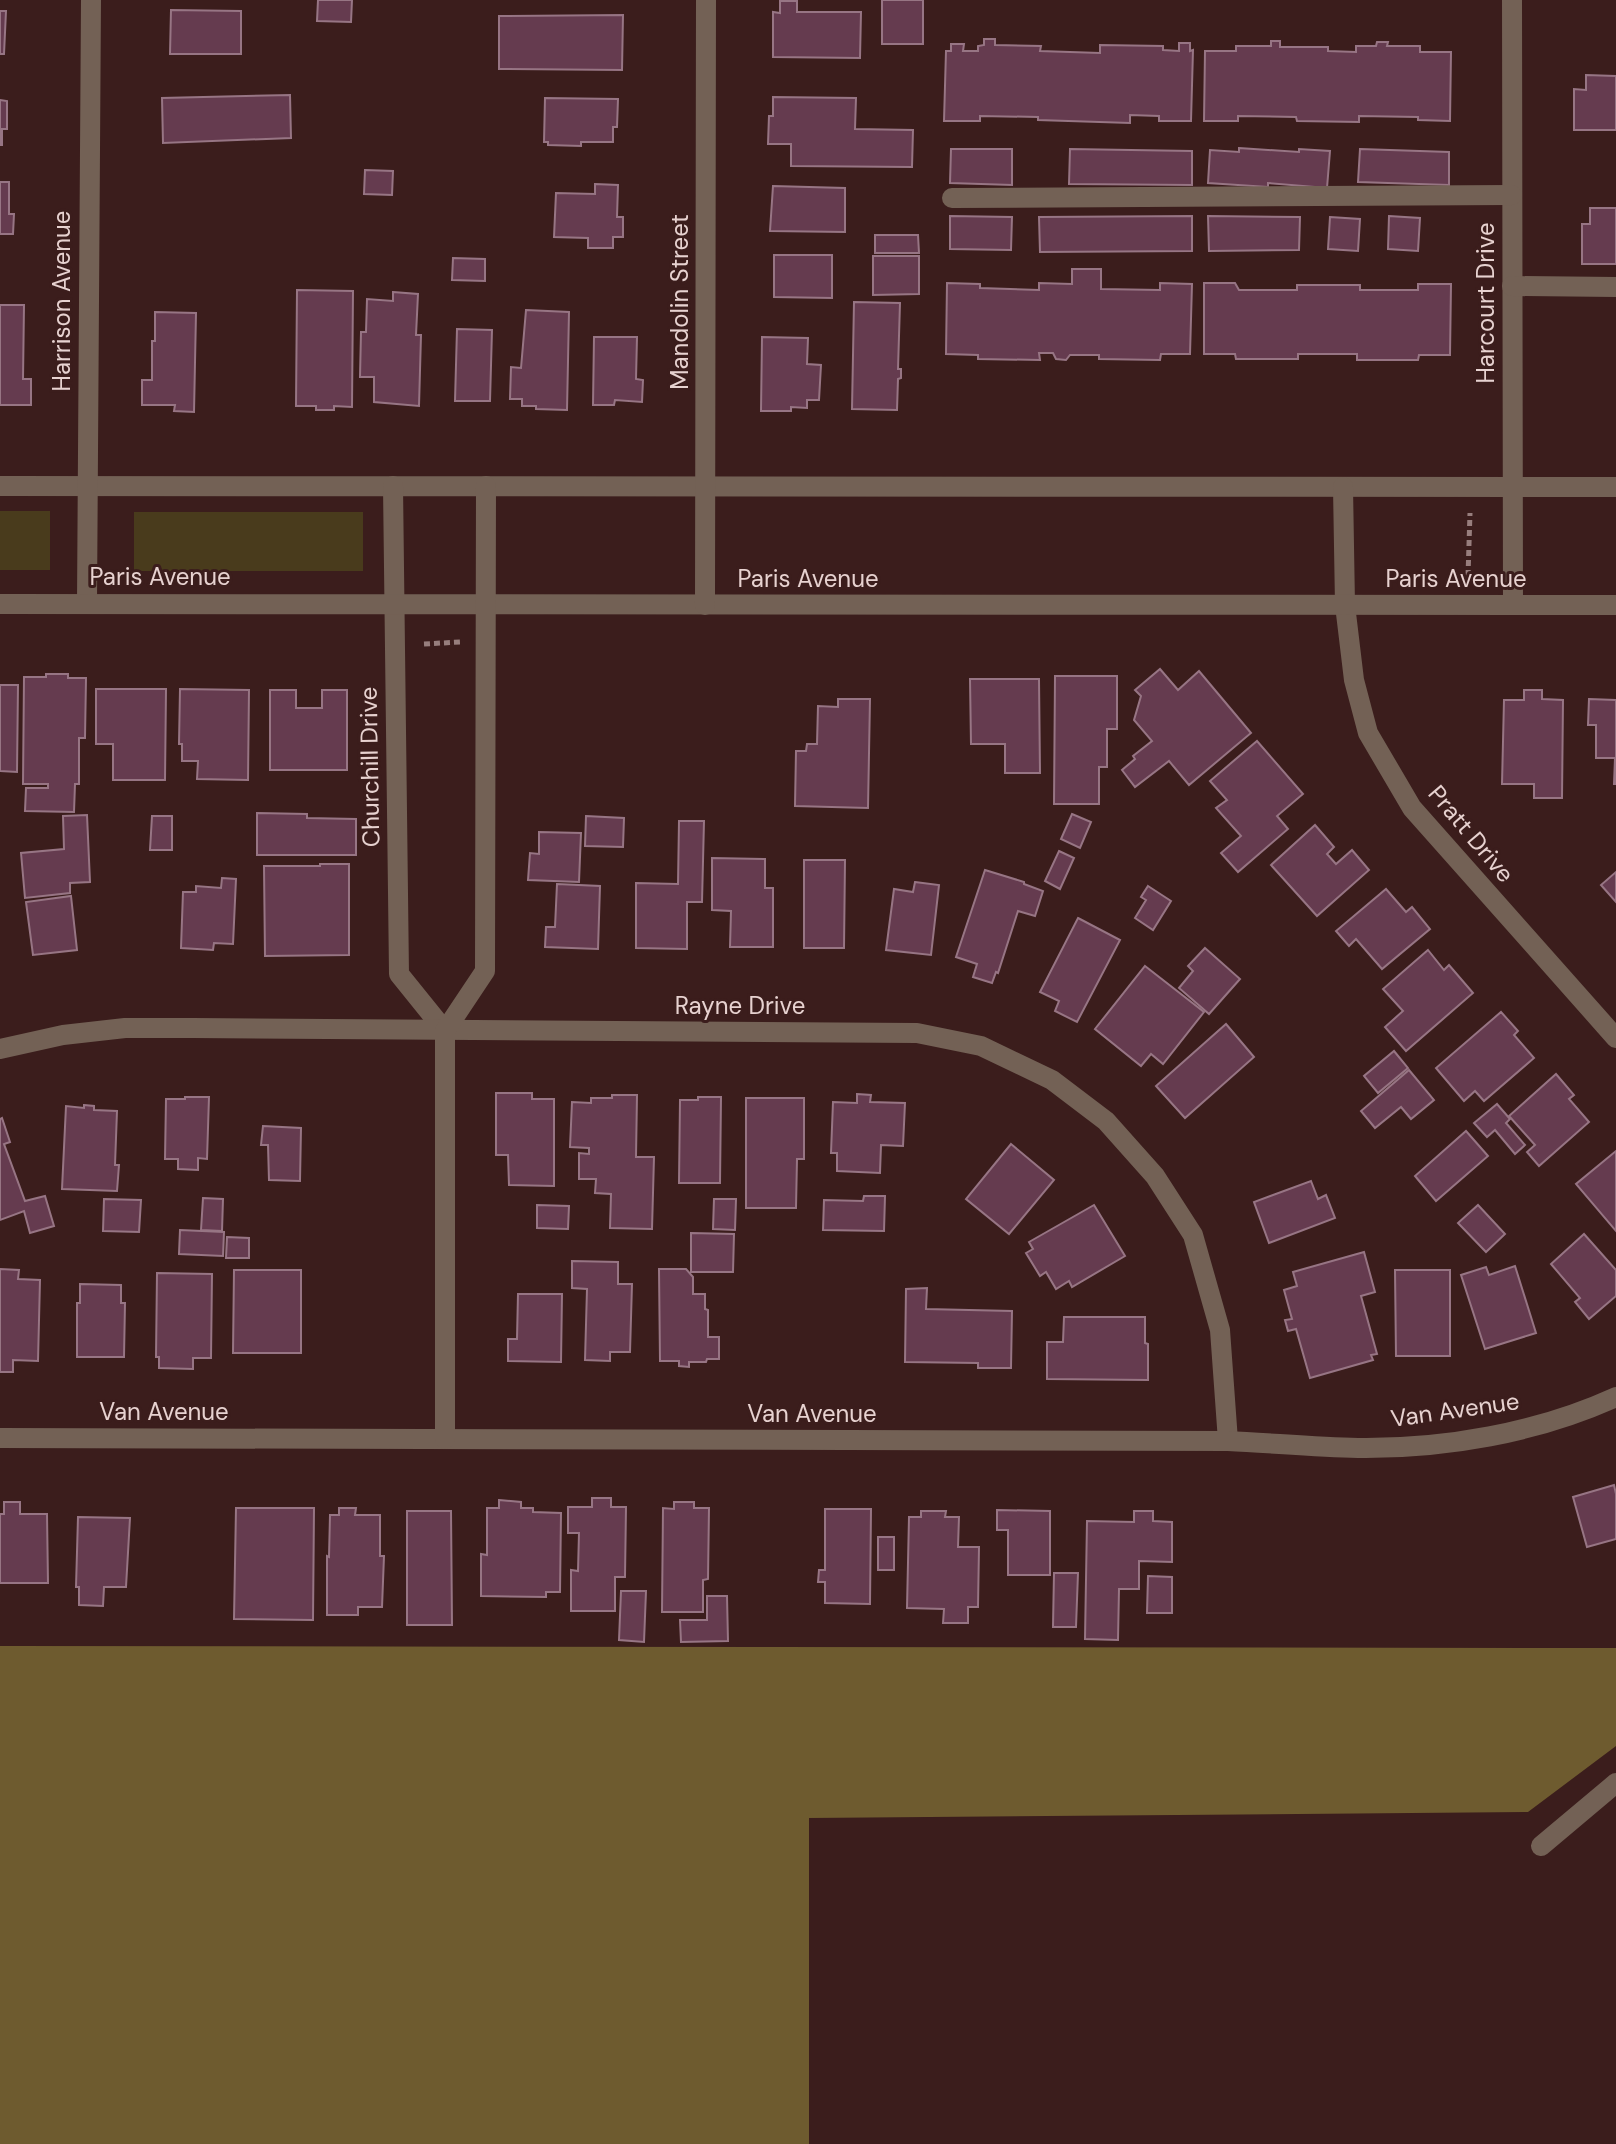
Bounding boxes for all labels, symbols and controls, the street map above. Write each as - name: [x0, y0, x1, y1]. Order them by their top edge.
- street label: Harrison Avenue: [46, 211, 77, 391]
- street label: Mandolin Street: [664, 214, 695, 390]
- street label: Harcourt Drive: [1470, 222, 1501, 384]
- street label: Paris Avenue: [89, 561, 231, 592]
- street label: Paris Avenue: [737, 563, 879, 594]
- street label: Paris Avenue: [1385, 563, 1527, 594]
- street label: Churchill Drive: [353, 687, 386, 847]
- street label: Pratt Drive: [1422, 779, 1521, 889]
- street label: Rayne Drive: [675, 990, 805, 1021]
- street label: Van Avenue: [1389, 1385, 1521, 1434]
- street label: Van Avenue: [99, 1396, 229, 1427]
- street label: Van Avenue: [747, 1398, 877, 1429]

